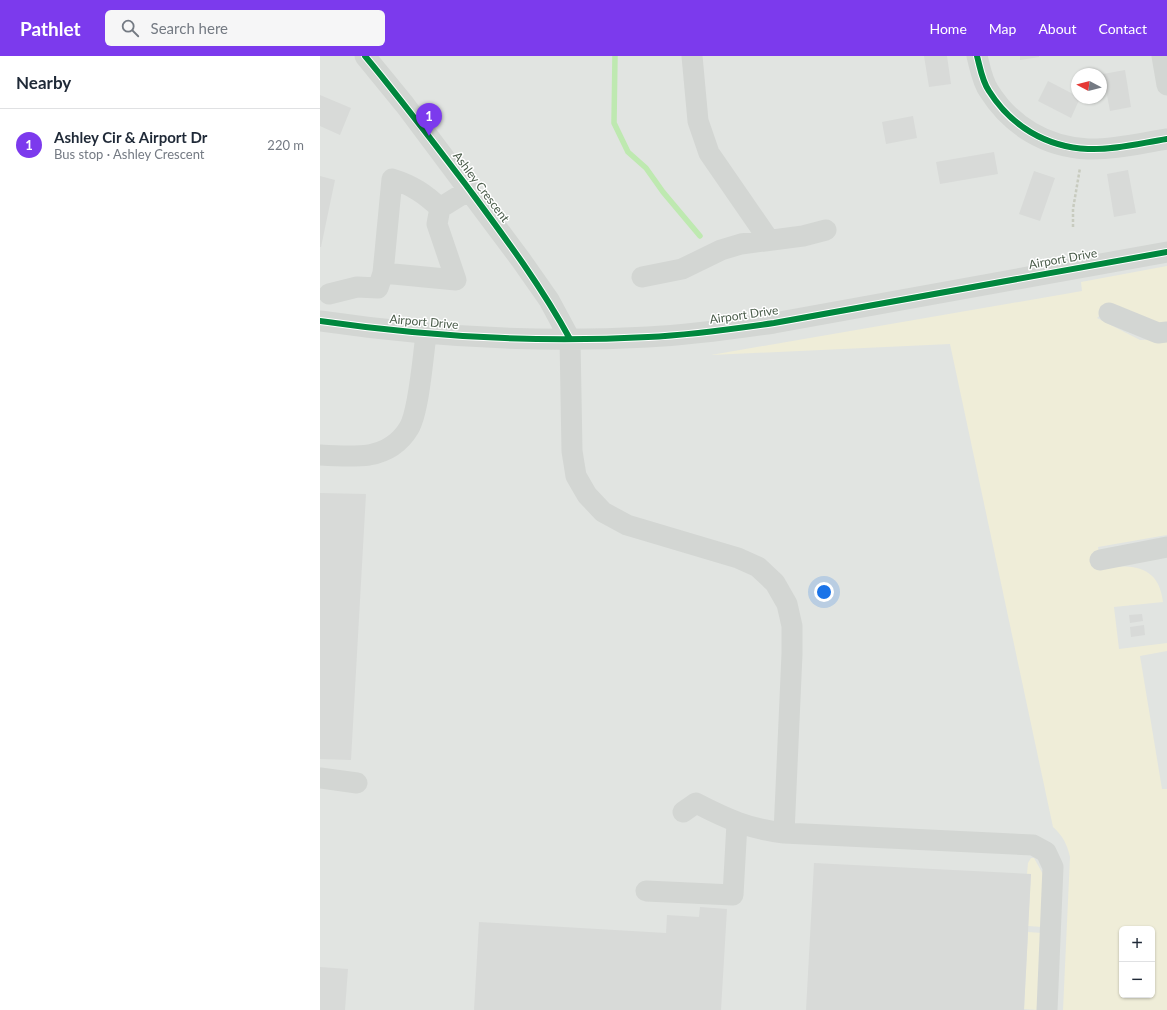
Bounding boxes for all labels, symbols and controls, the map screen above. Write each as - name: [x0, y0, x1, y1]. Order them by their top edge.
- search box: [105, 10, 385, 46]
- text: Pathlet: [20, 17, 81, 40]
- icon: search: [119, 17, 141, 39]
- text: Search here: [151, 19, 228, 37]
- text: Home: [929, 20, 967, 37]
- text: Map: [989, 20, 1016, 37]
- text: About: [1038, 20, 1076, 37]
- text: Contact: [1098, 20, 1147, 37]
- north arrow: [1071, 68, 1107, 104]
- text: Nearby: [16, 72, 71, 93]
- pin: 1: [416, 103, 442, 136]
- text: Ashley Cir & Airport Dr: [54, 128, 207, 146]
- text: 1: [25, 137, 33, 153]
- text: 220 m: [267, 137, 304, 153]
- text: Bus stop · Ashley Crescent: [54, 146, 205, 162]
- street label: Ashley Crescent: [450, 148, 513, 226]
- street label: Airport Drive: [1028, 245, 1098, 272]
- street label: Airport Drive: [709, 302, 779, 327]
- street label: Airport Drive: [389, 311, 459, 332]
- your location: [814, 582, 834, 602]
- map controls: [1119, 926, 1155, 998]
- button: +: [1119, 926, 1155, 962]
- button: −: [1119, 962, 1155, 998]

